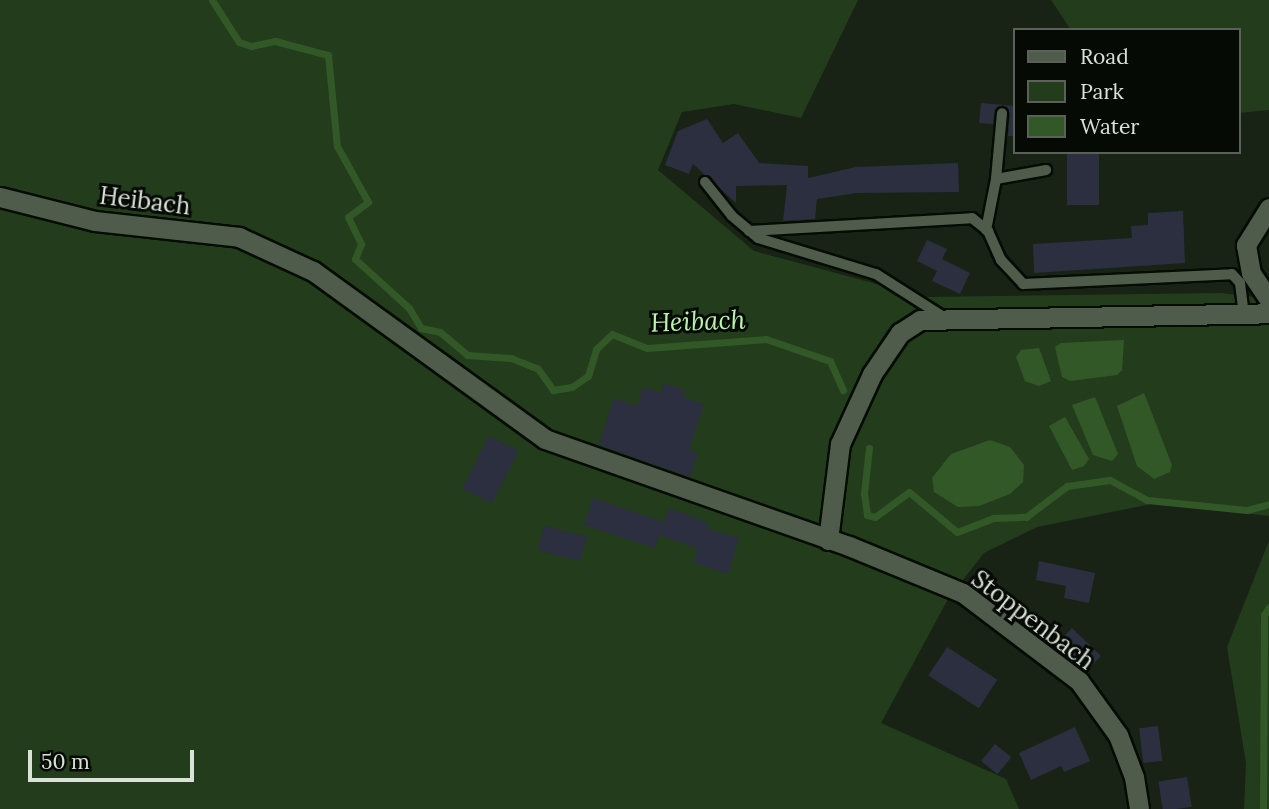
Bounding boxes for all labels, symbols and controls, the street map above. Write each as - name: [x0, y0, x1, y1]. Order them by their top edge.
- legend: [1014, 28, 1241, 154]
- text: Road: [1080, 43, 1129, 70]
- text: Park: [1080, 78, 1124, 105]
- text: Water: [1080, 113, 1139, 140]
- street label: Heibach: [98, 181, 192, 221]
- water label: Heibach: [650, 304, 746, 338]
- street label: Stoppenbach: [966, 564, 1100, 676]
- scale bar: [32, 736, 198, 780]
- text: 50 m: [41, 748, 90, 775]

